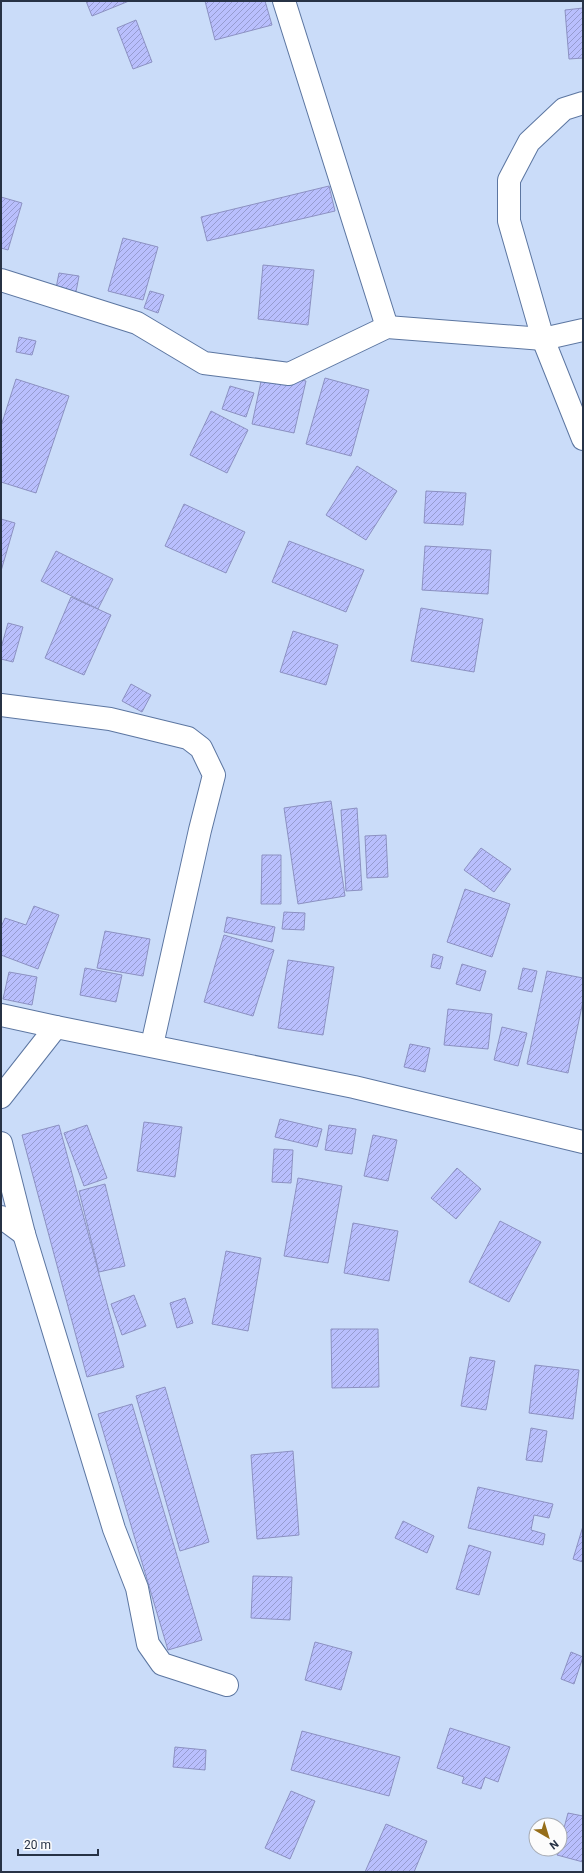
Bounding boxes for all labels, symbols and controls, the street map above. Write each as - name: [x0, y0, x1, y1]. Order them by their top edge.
- north arrow: [528, 1817, 568, 1857]
- scale bar: [18, 1831, 98, 1857]
- text: N: [547, 1837, 561, 1852]
- text: 20 m: [24, 1838, 51, 1852]

